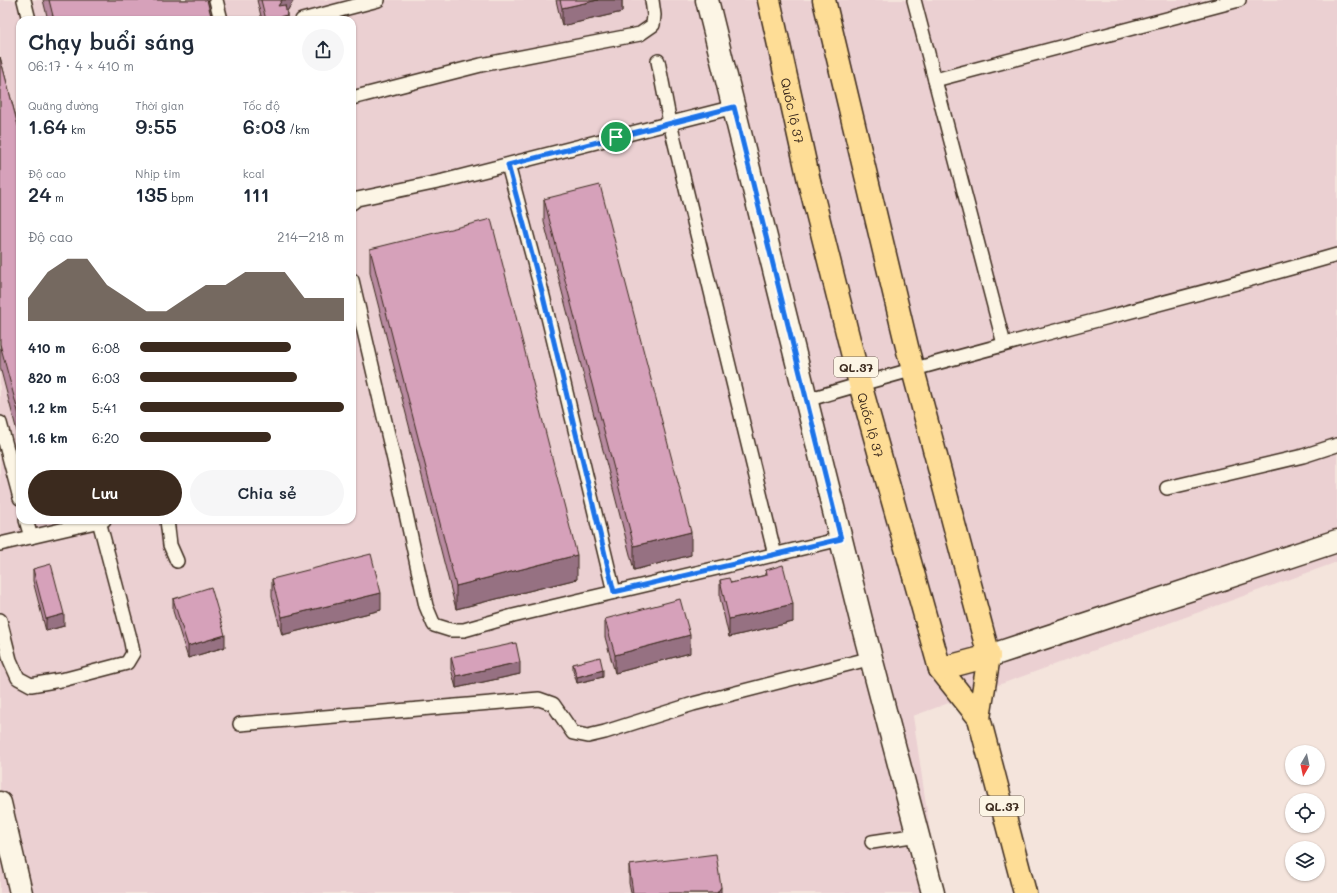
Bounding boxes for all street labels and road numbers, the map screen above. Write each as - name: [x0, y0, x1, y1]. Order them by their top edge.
- street label: Quốc lộ 37: [778, 76, 809, 145]
- road number: QL.37: [834, 357, 878, 377]
- street label: Quốc lộ 37: [854, 390, 889, 459]
- road number: QL.37: [980, 796, 1024, 816]

